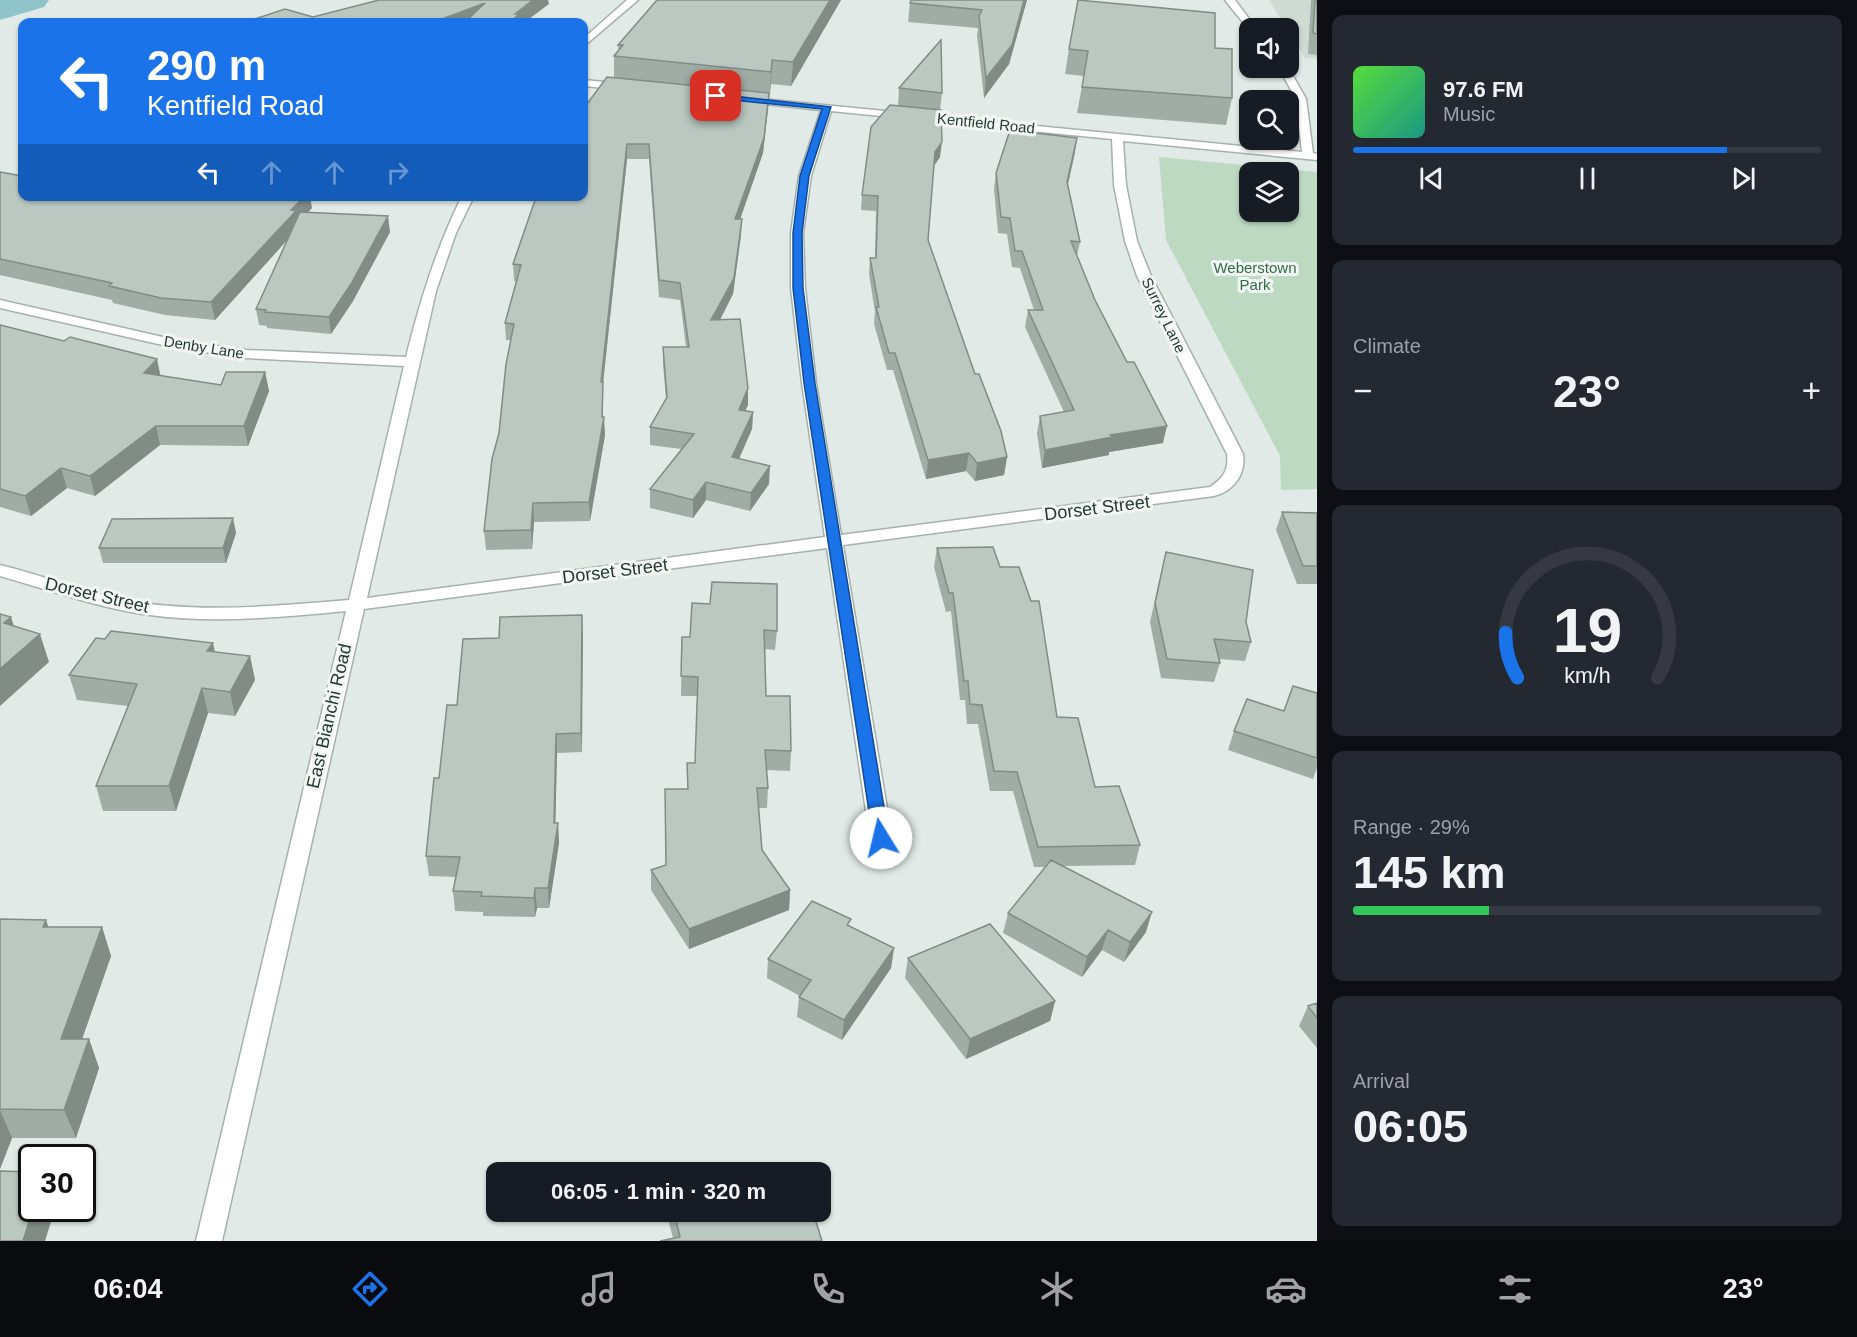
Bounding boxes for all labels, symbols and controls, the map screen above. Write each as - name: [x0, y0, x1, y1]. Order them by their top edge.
- map controls: [1239, 18, 1299, 222]
- button: sound: [1239, 18, 1299, 78]
- icon: left: [48, 42, 126, 120]
- text: 290 m: [147, 42, 266, 89]
- pin: [690, 70, 741, 121]
- text: 97.6 FM: [1443, 77, 1524, 102]
- icon: arrive: [699, 79, 732, 112]
- button: search: [1239, 90, 1299, 150]
- text: Kentfield Road: [147, 91, 324, 121]
- text: Music: [1443, 103, 1495, 125]
- street label: Kentfield Road: [936, 109, 1036, 137]
- icon: left: [192, 156, 225, 189]
- icon: ahead: [255, 156, 288, 189]
- icon: ahead: [318, 156, 351, 189]
- icon: right: [381, 156, 414, 189]
- button: layers: [1239, 162, 1299, 222]
- icon: previous: [1415, 162, 1448, 195]
- icon: pause: [1571, 162, 1604, 195]
- icon: next: [1727, 162, 1760, 195]
- park label: Weberstown Park: [1213, 259, 1297, 293]
- street label: Surrey Lane: [1138, 275, 1190, 355]
- street label: Denby Lane: [163, 332, 245, 362]
- text: Climate: [1353, 335, 1421, 357]
- text: 23°: [1553, 366, 1621, 417]
- text: −: [1353, 372, 1372, 409]
- text: +: [1802, 372, 1821, 409]
- street label: Dorset Street: [1043, 492, 1151, 524]
- street label: Dorset Street: [561, 555, 669, 587]
- street label: Dorset Street: [43, 573, 151, 617]
- text: 19: [1552, 596, 1622, 665]
- street label: East Bianchi Road: [303, 642, 355, 790]
- text: km/h: [1564, 664, 1610, 688]
- position arrow: [849, 806, 913, 870]
- text: Range · 29%: [1353, 816, 1470, 838]
- text: 145 km: [1353, 847, 1506, 898]
- text: Arrival: [1353, 1070, 1410, 1092]
- text: 06:05: [1353, 1101, 1468, 1152]
- speed limit sign: 30: [18, 1144, 96, 1222]
- text: 06:05 · 1 min · 320 m: [551, 1179, 766, 1204]
- icon: directions: [349, 1268, 391, 1310]
- icon: music: [578, 1268, 620, 1310]
- icon: phone: [807, 1268, 849, 1310]
- icon: climate: [1036, 1268, 1078, 1310]
- icon: car: [1265, 1268, 1307, 1310]
- icon: filters: [1494, 1268, 1536, 1310]
- text: 06:04: [93, 1274, 163, 1304]
- text: 23°: [1723, 1274, 1763, 1304]

